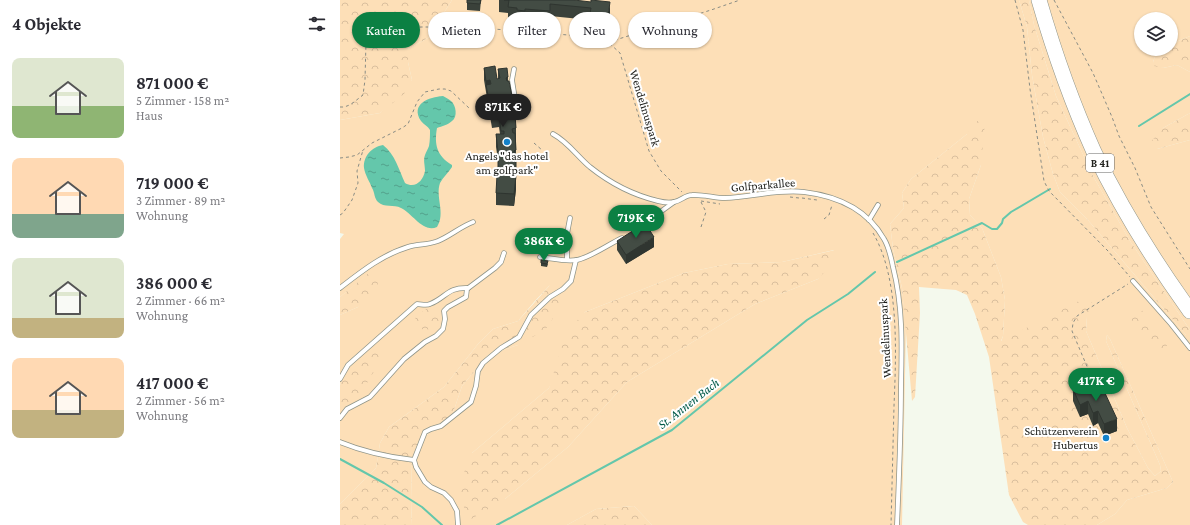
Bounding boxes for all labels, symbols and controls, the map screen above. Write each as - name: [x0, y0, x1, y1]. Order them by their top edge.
- chip: Kaufen: [352, 12, 420, 48]
- chip: Mieten: [428, 12, 495, 48]
- chip: Filter: [503, 12, 561, 48]
- chip: Neu: [569, 12, 620, 48]
- chip: Wohnung: [628, 12, 712, 48]
- map controls: [1134, 12, 1178, 56]
- button: layers: [1134, 12, 1178, 56]
- icon: filters: [306, 13, 328, 35]
- text: 4 Objekte: [12, 15, 81, 34]
- street label: Wendelinuspark: [627, 68, 663, 148]
- icon: home: [44, 74, 92, 122]
- text: 871 000 €: [136, 74, 209, 93]
- text: 5 Zimmer · 158 m²: [136, 93, 229, 108]
- pin: 871K €: [470, 94, 536, 128]
- text: 871K €: [484, 99, 522, 114]
- text: Haus: [136, 108, 163, 123]
- marker: Angels "das hotel am golfpark": [502, 137, 512, 147]
- place label: Angels "das hotel am golfpark": [466, 149, 548, 177]
- road number: B 41: [1086, 154, 1114, 172]
- icon: home: [44, 174, 92, 222]
- text: 719 000 €: [136, 174, 209, 193]
- street label: Golfparkallee: [730, 175, 796, 195]
- text: 3 Zimmer · 89 m²: [136, 193, 225, 208]
- pin: 719K €: [603, 205, 669, 239]
- text: Wohnung: [136, 208, 188, 223]
- text: 719K €: [617, 210, 655, 225]
- pin: 386K €: [511, 228, 577, 262]
- text: 386K €: [524, 233, 564, 248]
- icon: home: [44, 274, 92, 322]
- text: 386 000 €: [136, 274, 212, 293]
- text: 2 Zimmer · 66 m²: [136, 293, 225, 308]
- street label: Wendelinuspark: [876, 298, 894, 378]
- text: Wohnung: [136, 308, 188, 323]
- pin: 417K €: [1063, 368, 1129, 402]
- text: 417K €: [1077, 373, 1115, 388]
- icon: home: [44, 374, 92, 422]
- text: 417 000 €: [136, 374, 208, 393]
- water label: St. Annen Bach: [655, 375, 722, 432]
- text: 2 Zimmer · 56 m²: [136, 393, 225, 408]
- text: Wohnung: [136, 408, 188, 423]
- place label: Schützenverein Hubertus: [1024, 424, 1099, 452]
- marker: Schützenverein Hubertus: [1101, 433, 1111, 443]

